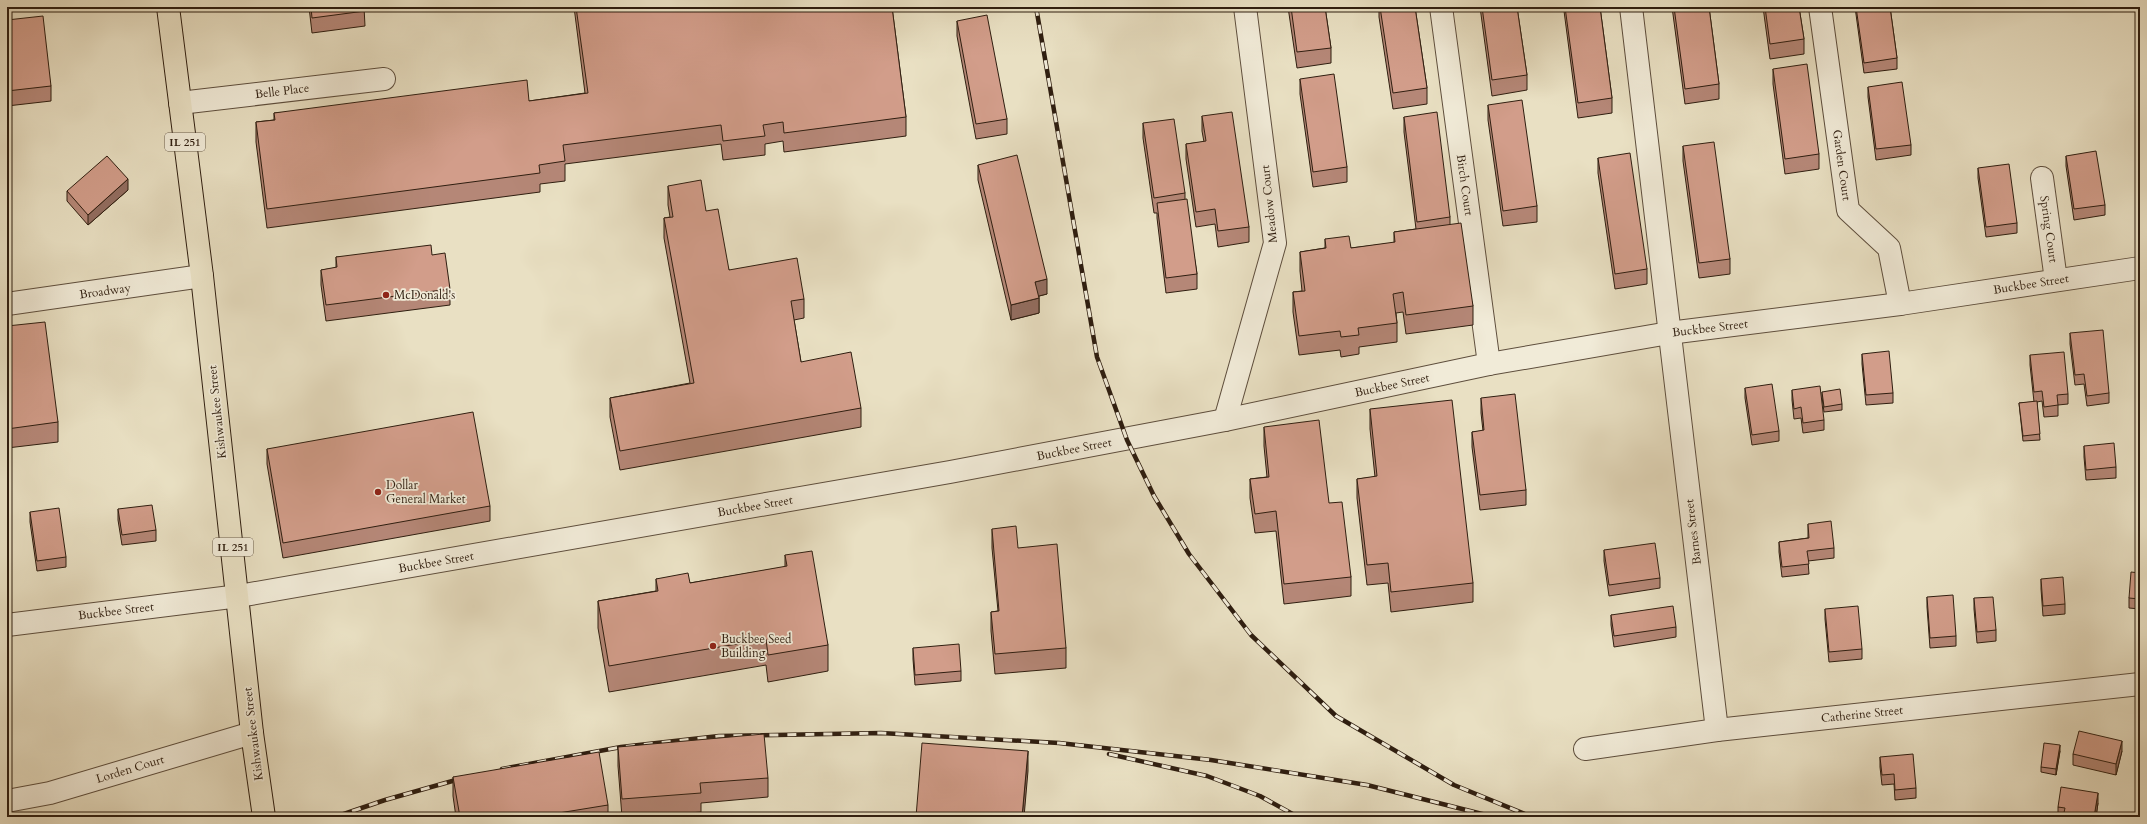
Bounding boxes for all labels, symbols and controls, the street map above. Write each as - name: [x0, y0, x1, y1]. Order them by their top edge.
- street label: Belle Place: [254, 80, 310, 102]
- street label: Garden Court: [1829, 129, 1855, 202]
- road number: IL 251: [165, 133, 205, 151]
- street label: Birch Court: [1453, 153, 1477, 217]
- street label: Meadow Court: [1257, 164, 1281, 244]
- street label: Spring Court: [2036, 195, 2062, 264]
- street label: Buckbee Street: [1992, 270, 2070, 298]
- street label: Broadway: [78, 279, 132, 303]
- place label: McDonald's: [394, 287, 455, 303]
- marker: McDonald's: [381, 290, 391, 300]
- street label: Buckbee Street: [1671, 315, 1749, 341]
- street label: Kishwaukee Street: [204, 364, 230, 459]
- street label: Buckbee Street: [1353, 369, 1431, 401]
- street label: Buckbee Street: [1035, 434, 1113, 464]
- place label: Dollar General Market: [386, 477, 466, 507]
- marker: Dollar General Market: [373, 487, 383, 497]
- street label: Buckbee Street: [716, 491, 794, 520]
- street label: Barnes Street: [1681, 498, 1705, 566]
- road number: IL 251: [213, 538, 253, 556]
- street label: Buckbee Street: [397, 547, 475, 576]
- street label: Buckbee Street: [77, 598, 155, 624]
- place label: Buckbee Seed Building: [721, 631, 792, 661]
- marker: Buckbee Seed Building: [708, 641, 718, 651]
- street label: Kishwaukee Street: [239, 686, 267, 781]
- street label: Catherine Street: [1820, 702, 1904, 726]
- street label: Lorden Court: [94, 751, 166, 787]

